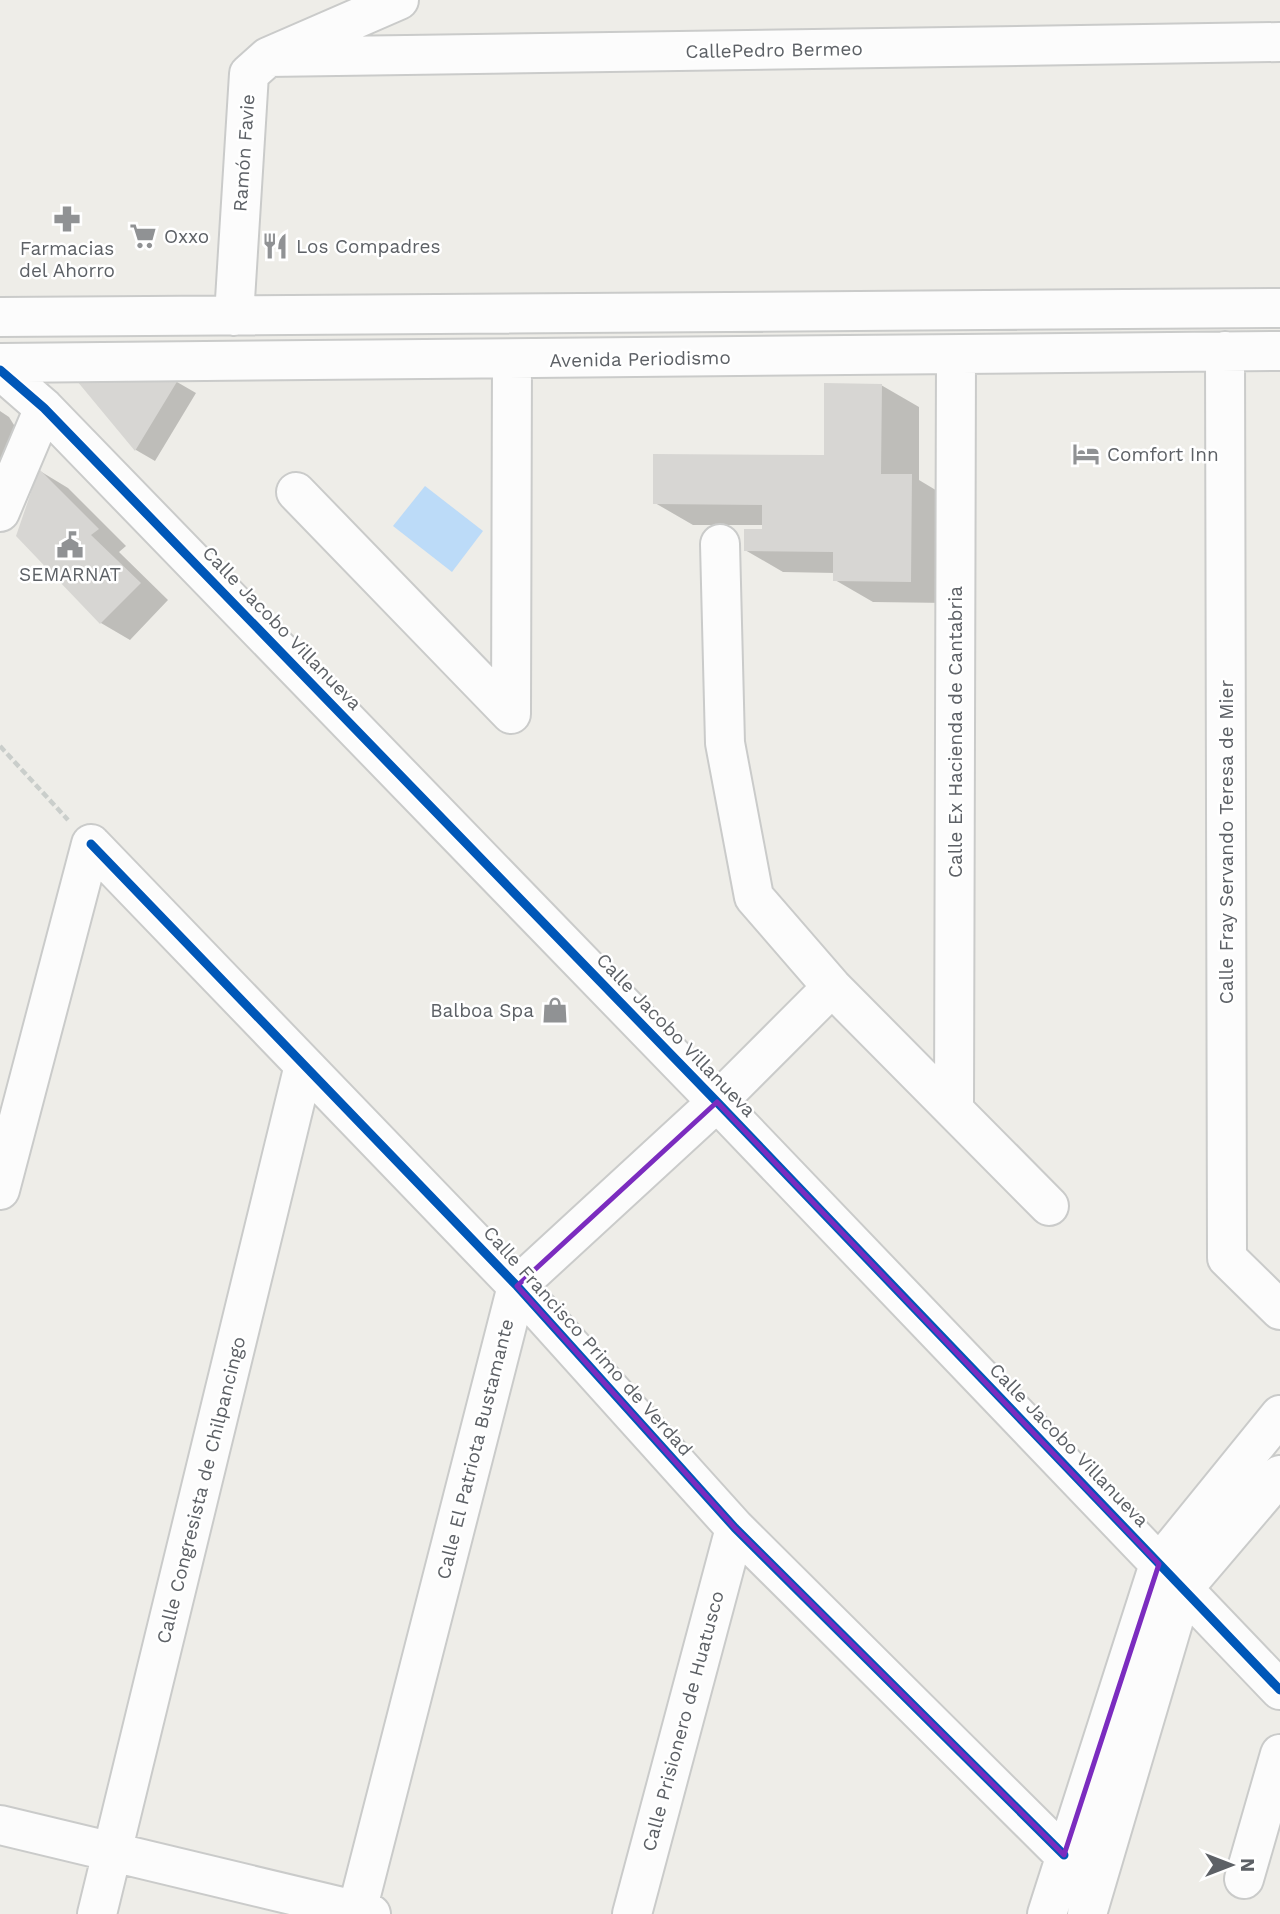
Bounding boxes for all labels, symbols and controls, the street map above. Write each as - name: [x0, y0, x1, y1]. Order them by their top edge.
- street label: CallePedro Bermeo: [685, 37, 863, 63]
- street label: Ramón Favie: [228, 93, 260, 213]
- pharmacy icon: Farmacias del Ahorro: [52, 204, 82, 234]
- supermarket icon: Oxxo: [128, 221, 158, 251]
- place label: Oxxo: [164, 225, 209, 248]
- restaurant icon: Los Compadres: [260, 231, 290, 261]
- place label: Los Compadres: [296, 235, 441, 258]
- place label: Farmacias del Ahorro: [19, 237, 115, 282]
- street label: Avenida Periodismo: [549, 346, 731, 372]
- hotel icon: Comfort Inn: [1071, 439, 1101, 469]
- place label: Comfort Inn: [1107, 443, 1219, 466]
- public building icon: SEMARNAT: [55, 530, 85, 560]
- street label: Calle Jacobo Villanueva: [198, 541, 367, 715]
- place label: SEMARNAT: [19, 563, 121, 586]
- street label: Calle Ex Hacienda de Cantabria: [944, 586, 967, 878]
- street label: Calle Fray Servando Teresa de Mier: [1215, 680, 1238, 1004]
- street label: Calle Jacobo Villanueva: [592, 948, 761, 1122]
- shop icon: Balboa Spa: [540, 995, 570, 1025]
- place label: Balboa Spa: [430, 999, 534, 1022]
- street label: Calle Francisco Primo de Verdad: [479, 1221, 697, 1461]
- street label: Calle El Patriota Bustamante: [431, 1316, 519, 1582]
- street label: Calle Congresista de Chilpancingo: [152, 1334, 250, 1646]
- street label: Calle Jacobo Villanueva: [985, 1358, 1154, 1532]
- street label: Calle Prisionero de Huatusco: [637, 1588, 729, 1854]
- north arrow: [1196, 1830, 1266, 1900]
- text: N: [1236, 1858, 1259, 1872]

